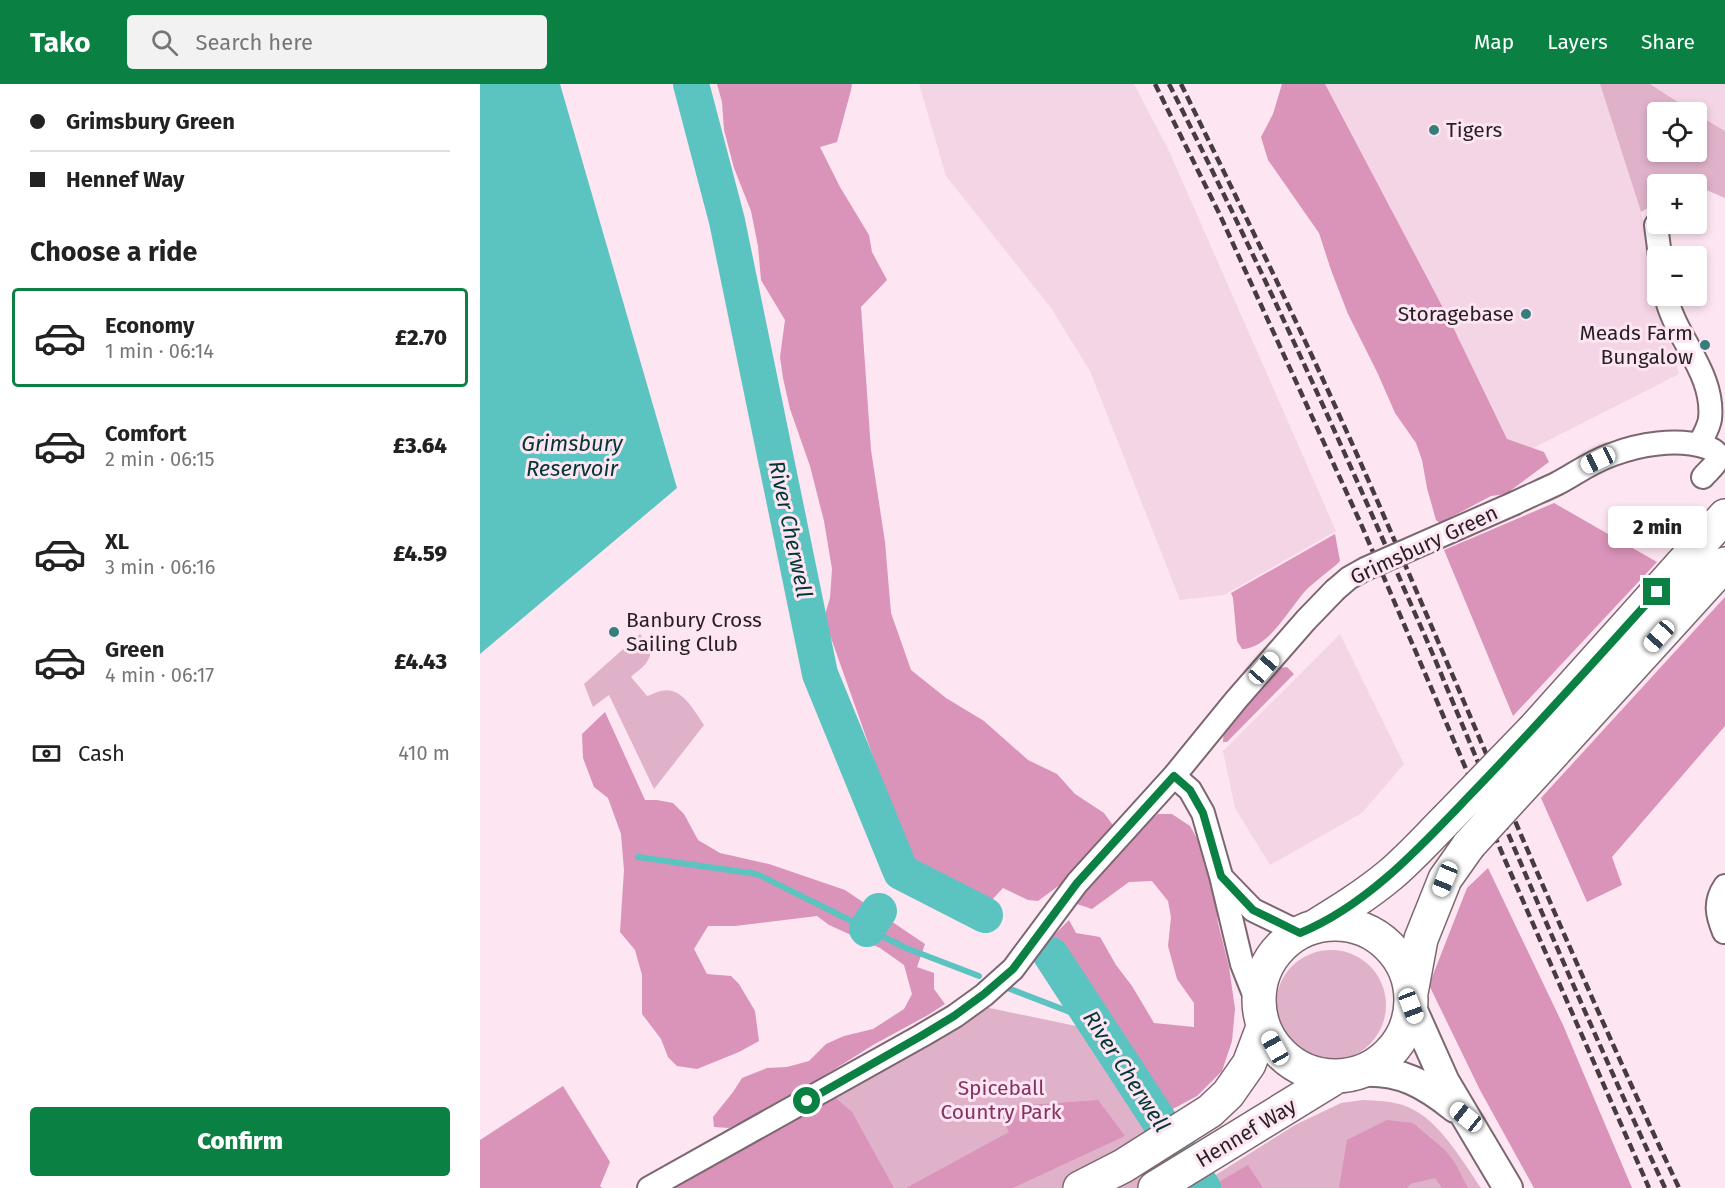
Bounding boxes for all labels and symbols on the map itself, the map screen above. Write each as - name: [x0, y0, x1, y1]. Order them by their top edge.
- place label: Tigers: [1446, 117, 1503, 143]
- marker: Tigers: [1427, 123, 1441, 137]
- place label: Storagebase: [1398, 301, 1514, 327]
- marker: Storagebase: [1519, 307, 1533, 321]
- place label: Meads Farm Bungalow: [1579, 320, 1693, 370]
- marker: Meads Farm Bungalow: [1698, 338, 1712, 352]
- water label: Grimsbury Reservoir: [521, 430, 624, 482]
- car: [1578, 444, 1618, 476]
- water label: River Cherwell: [763, 458, 818, 600]
- street label: Grimsbury Green: [1346, 499, 1502, 591]
- callout: 2 min: [1608, 505, 1706, 547]
- route end: [1643, 578, 1670, 605]
- place label: Banbury Cross Sailing Club: [626, 607, 762, 657]
- car: [1640, 617, 1678, 655]
- marker: Banbury Cross Sailing Club: [607, 625, 621, 639]
- car: [1245, 649, 1283, 687]
- car: [1430, 859, 1460, 899]
- car: [1396, 986, 1426, 1026]
- water label: River Cherwell: [1077, 1005, 1176, 1137]
- car: [1258, 1028, 1292, 1068]
- park label: Spiceball Country Park: [940, 1075, 1062, 1125]
- route start: [793, 1087, 820, 1114]
- street label: Hennef Way: [1191, 1093, 1301, 1173]
- car: [1446, 1099, 1486, 1135]

